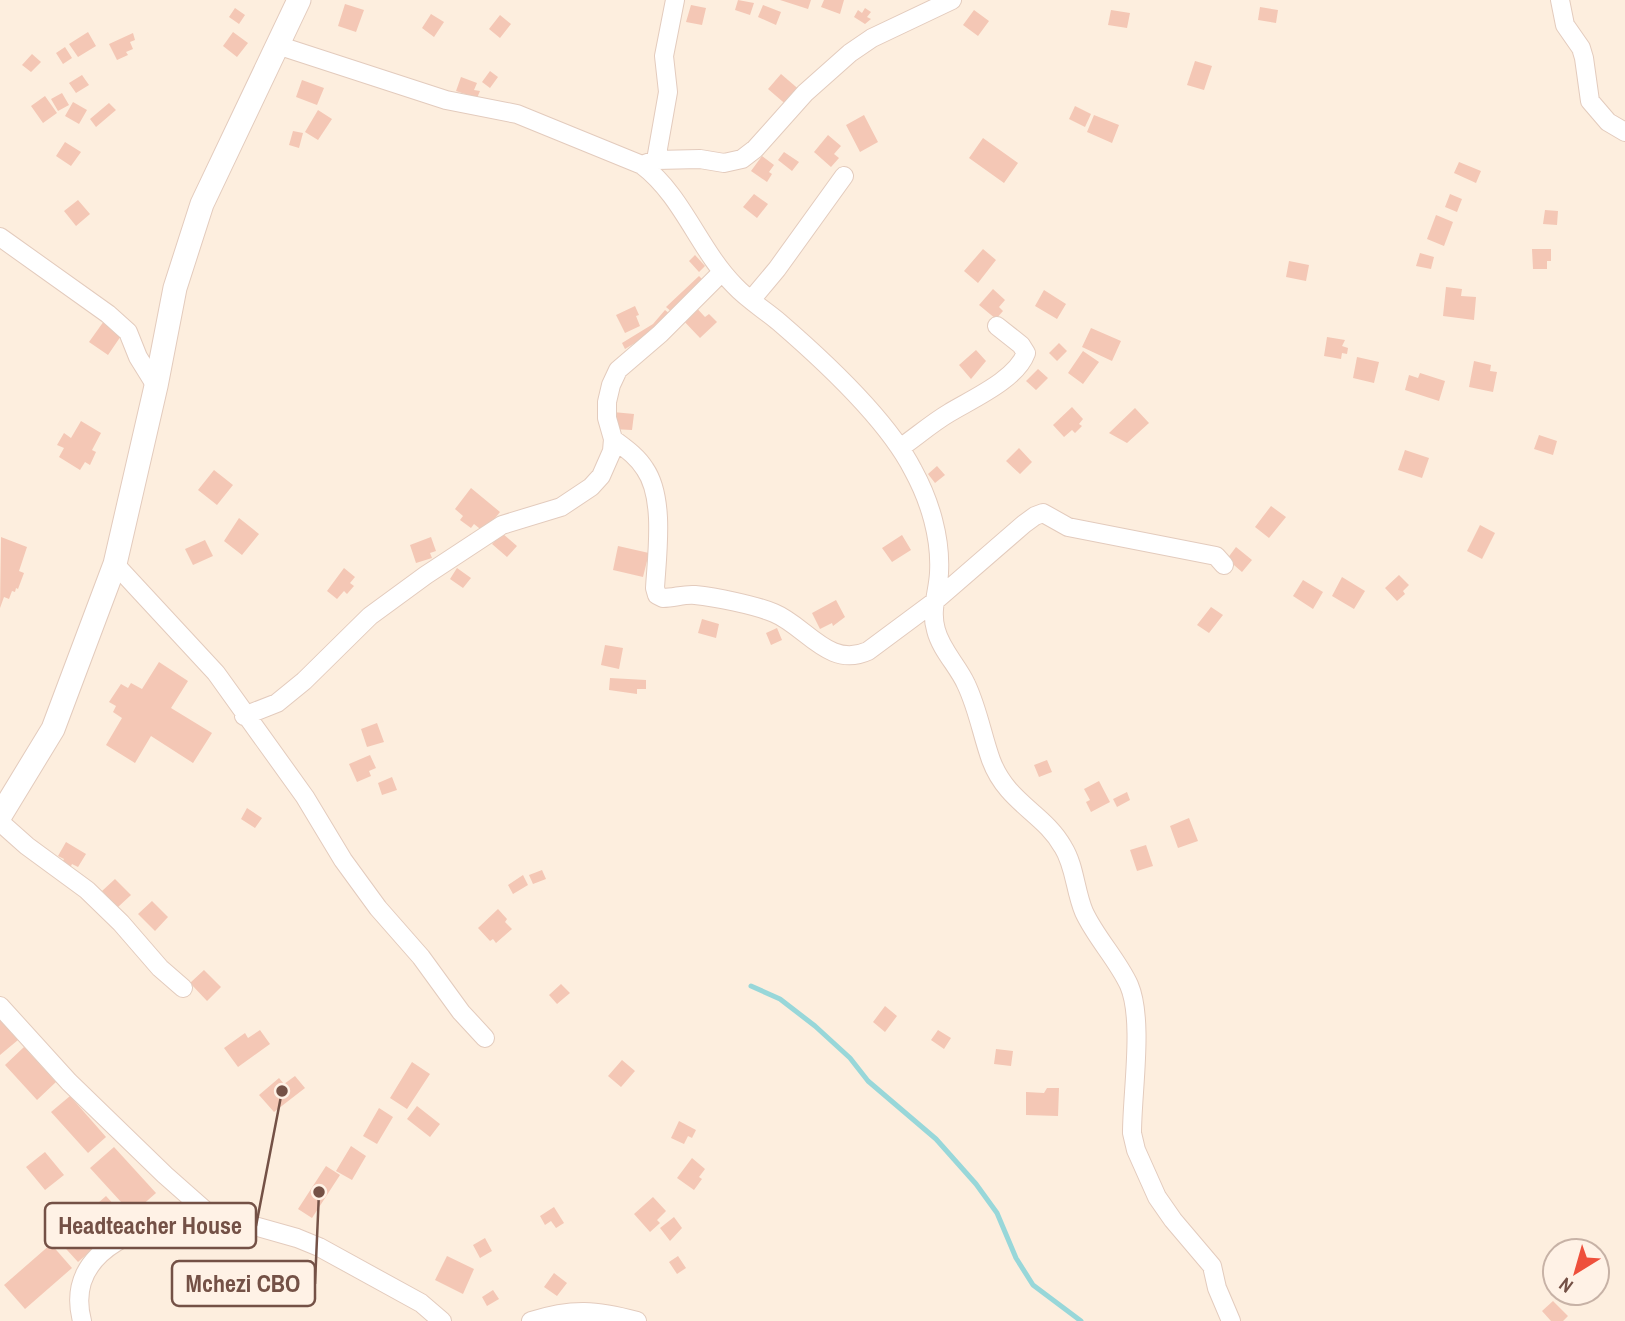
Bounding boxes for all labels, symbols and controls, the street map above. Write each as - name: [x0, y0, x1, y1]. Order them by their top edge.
- callout: Headteacher House: [45, 1203, 256, 1248]
- text: Headteacher House: [58, 1209, 242, 1241]
- north arrow: [1541, 1237, 1611, 1307]
- callout: Mchezi CBO: [172, 1261, 315, 1306]
- text: Mchezi CBO: [186, 1267, 300, 1299]
- text: N: [1553, 1272, 1578, 1299]

